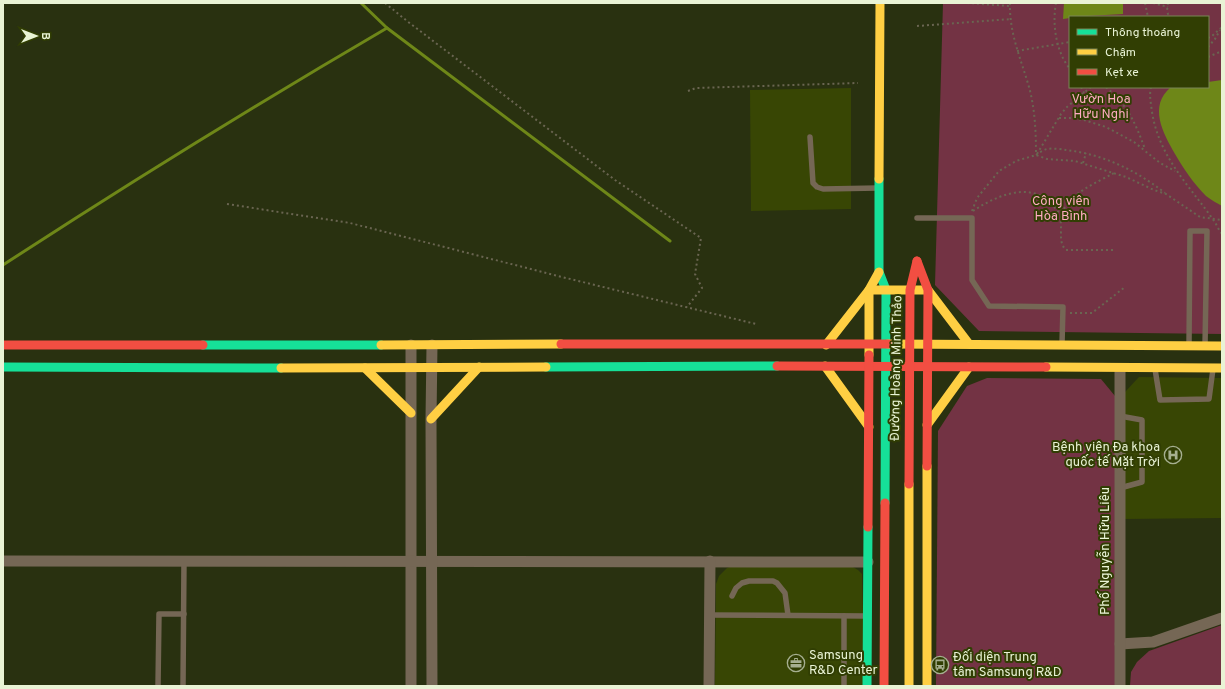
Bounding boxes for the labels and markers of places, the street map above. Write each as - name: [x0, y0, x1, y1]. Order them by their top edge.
- place label: Bệnh viện Đa khoa quốc tế Mặt Trời: [1052, 440, 1160, 471]
- hospital icon: Bệnh viện Đa khoa quốc tế Mặt Trời: [1163, 445, 1183, 465]
- place label: Samsung R&D Center: [809, 648, 878, 679]
- place label: Đối diện Trung tâm Samsung R&D: [953, 649, 1062, 681]
- office icon: Samsung R&D Center: [786, 653, 806, 673]
- bus stop icon: Đối diện Trung tâm Samsung R&D: [930, 655, 950, 675]

